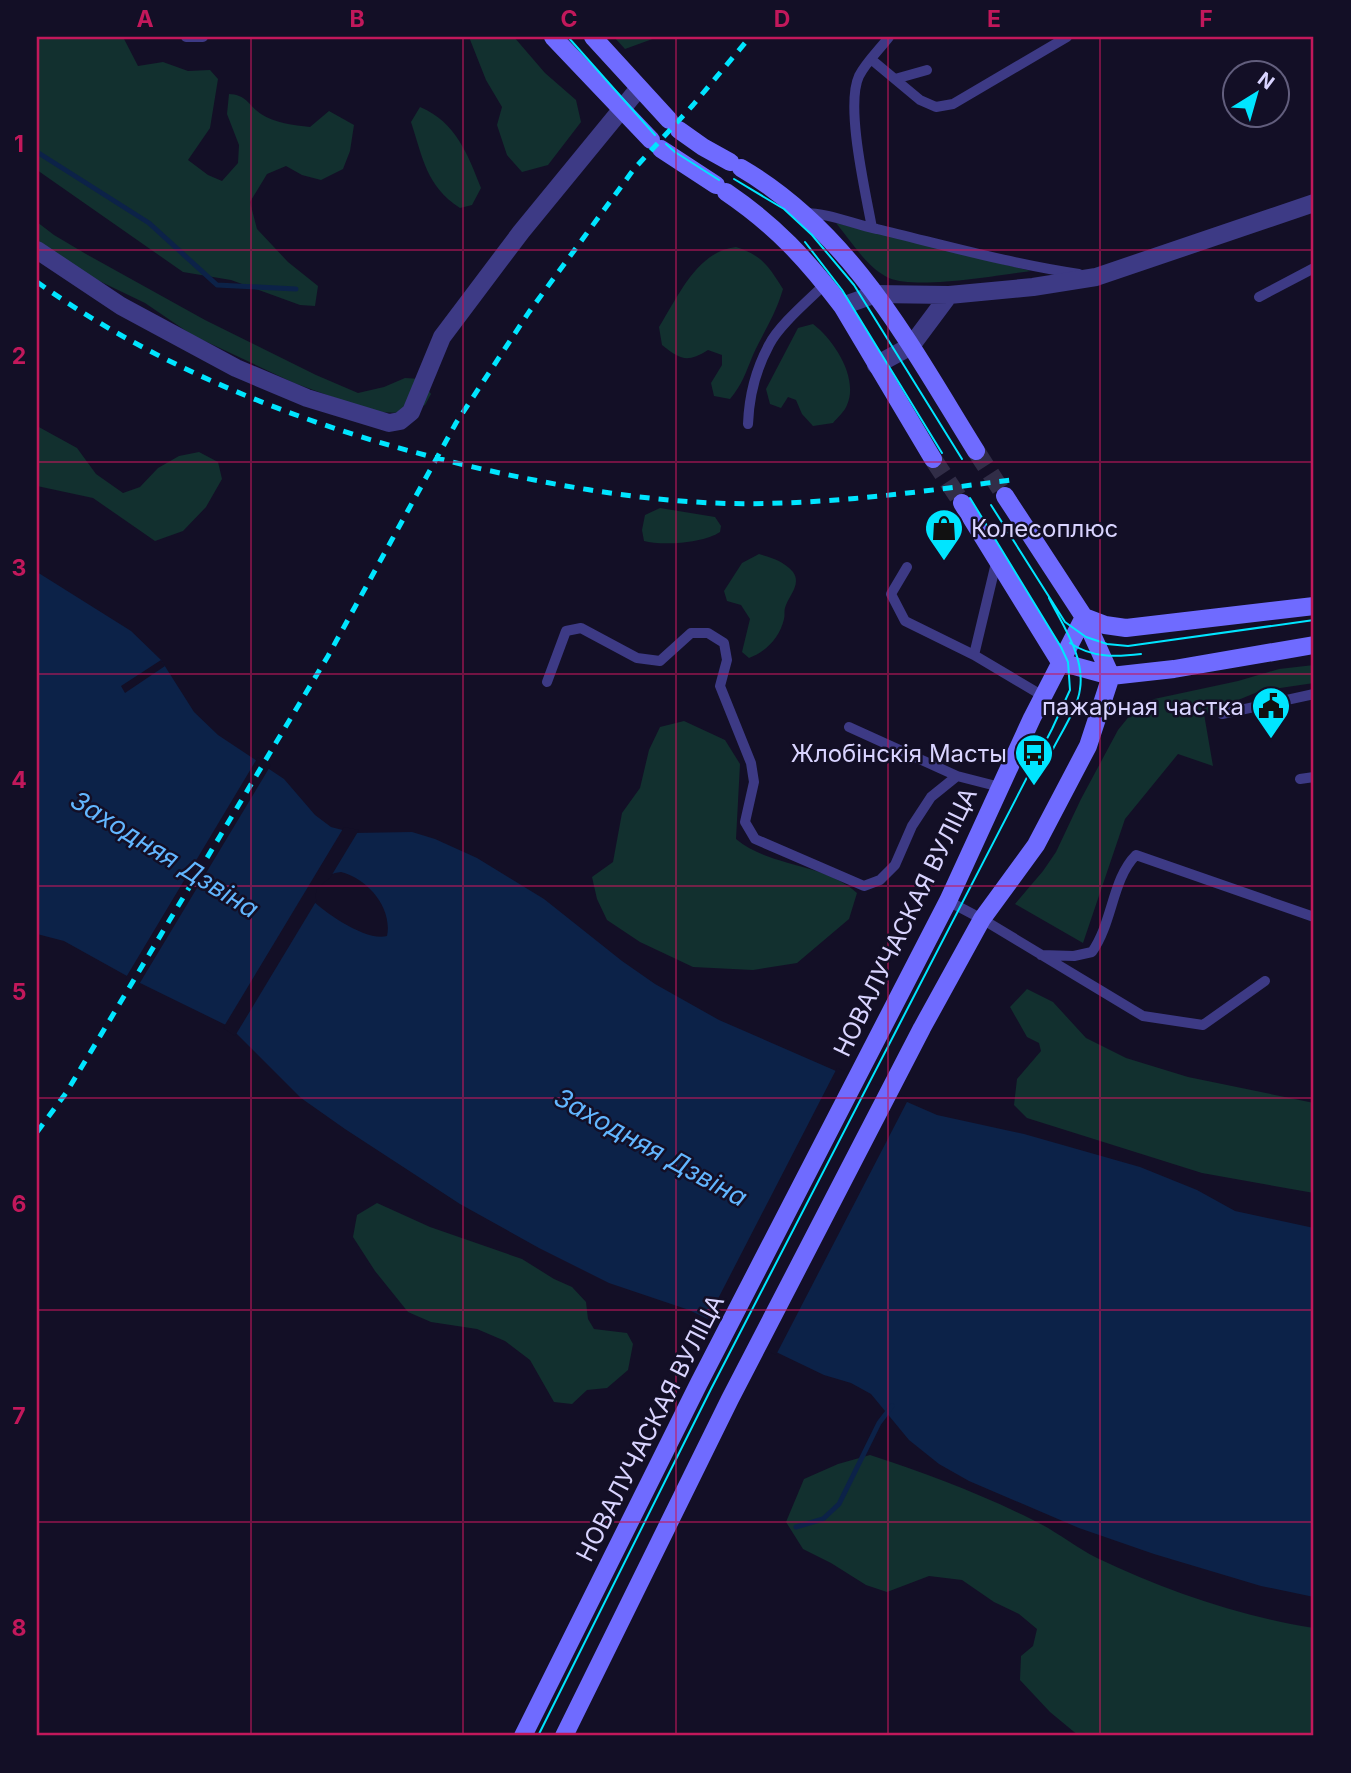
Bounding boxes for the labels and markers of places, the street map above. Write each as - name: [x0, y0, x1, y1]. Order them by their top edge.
- shop icon: Колесоплюс: [923, 507, 965, 562]
- place label: Колесоплюс: [971, 514, 1118, 543]
- public building icon: пажарная частка: [1250, 685, 1292, 740]
- place label: пажарная частка: [1042, 692, 1244, 721]
- bus stop icon: Жлобінскія Масты: [1013, 732, 1055, 787]
- place label: Жлобінскія Масты: [791, 739, 1007, 768]

